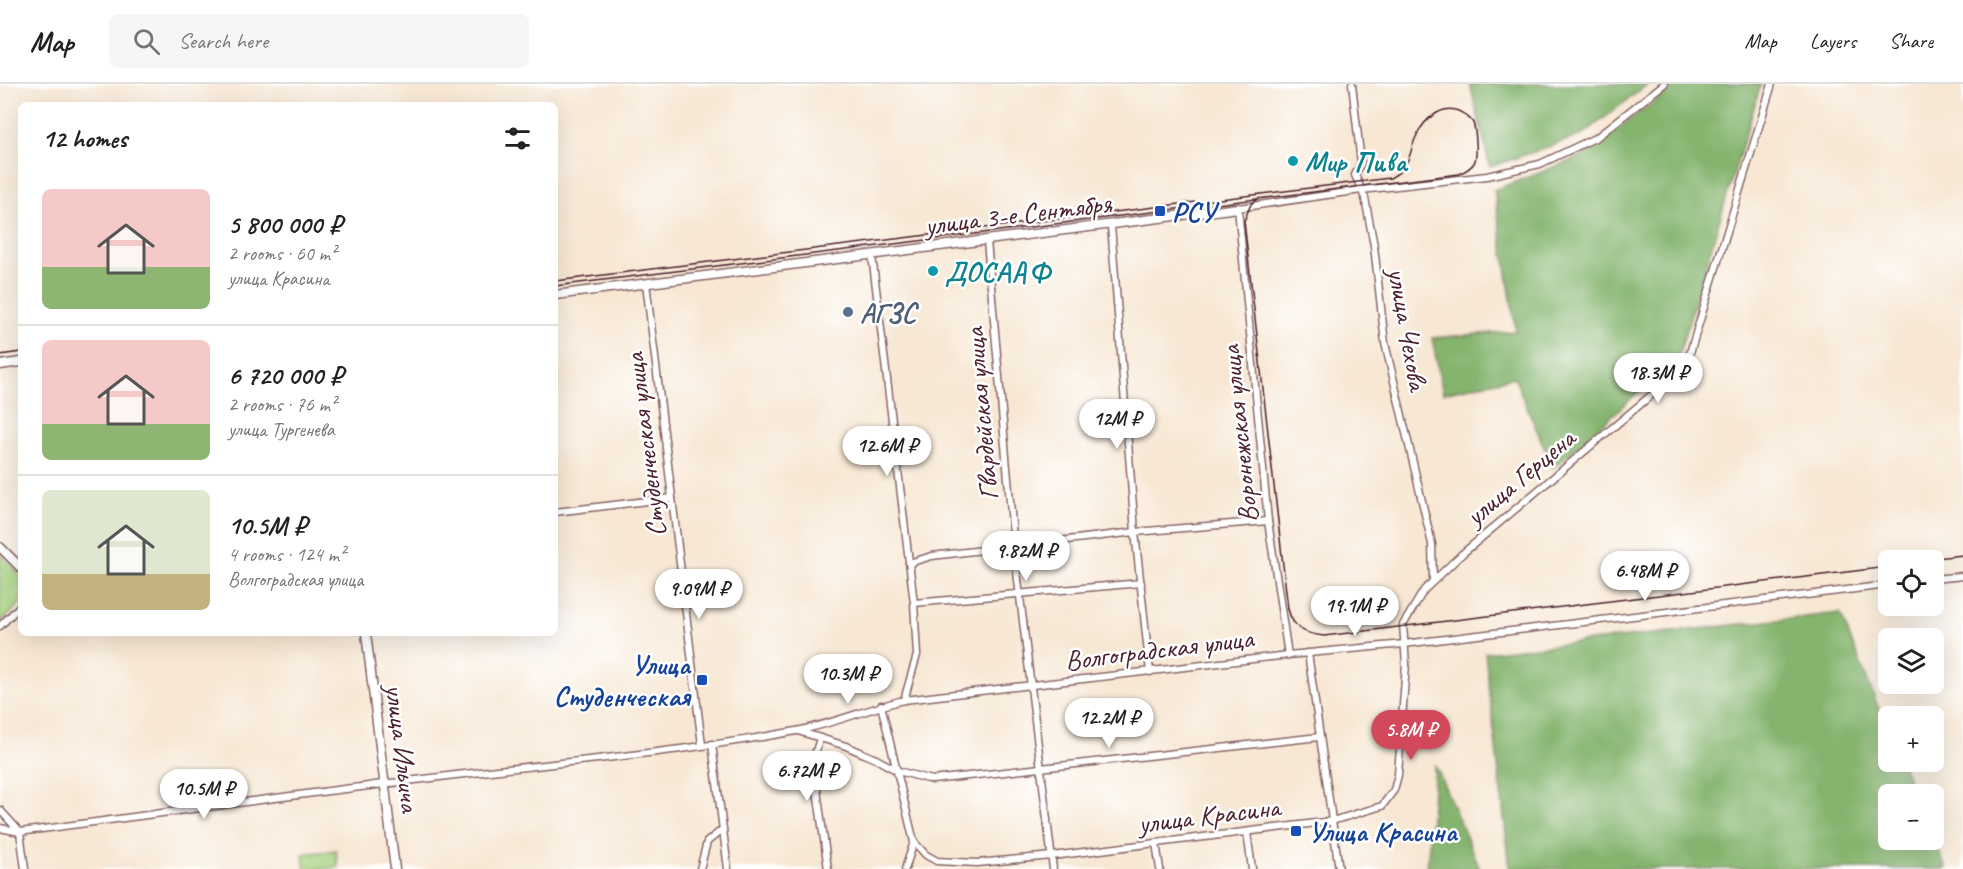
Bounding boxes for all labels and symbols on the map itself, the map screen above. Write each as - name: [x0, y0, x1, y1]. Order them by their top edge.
- place label: Мир Пива: [1305, 144, 1409, 179]
- marker: Мир Пива: [1286, 154, 1300, 168]
- street label: улица 3-е Сентября: [921, 185, 1114, 243]
- place label: РСУ: [1172, 194, 1220, 229]
- marker: РСУ: [1153, 204, 1167, 218]
- place label: ДОСААФ: [945, 254, 1053, 289]
- street label: улица Чехова: [1380, 263, 1436, 395]
- marker: ДОСААФ: [926, 264, 940, 278]
- place label: АГЗС: [860, 295, 920, 330]
- marker: АГЗС: [841, 305, 855, 319]
- street label: Гвардейская улица: [956, 325, 1006, 502]
- street label: Воронежская улица: [1212, 342, 1266, 524]
- street label: Студенческая улица: [616, 349, 674, 539]
- pin: 18.3M ₽: [1603, 353, 1713, 404]
- pin: 12M ₽: [1075, 399, 1159, 450]
- street label: улица Герцена: [1456, 419, 1584, 534]
- pin: 12.6M ₽: [832, 426, 942, 477]
- pin: 9.82M ₽: [971, 531, 1081, 582]
- pin: 6.48M ₽: [1590, 551, 1700, 602]
- pin: 9.09M ₽: [644, 569, 754, 620]
- pin: 19.1M ₽: [1300, 586, 1410, 637]
- street label: Волгоградская улица: [1063, 620, 1257, 678]
- place label: Улица Студенческая: [554, 647, 692, 714]
- pin: 10.3M ₽: [793, 654, 903, 705]
- marker: Улица Студенческая: [695, 673, 709, 687]
- street label: улица Ильича: [378, 680, 428, 816]
- pin: 12.2M ₽: [1054, 698, 1164, 749]
- pin: 5.8M ₽: [1362, 710, 1460, 761]
- pin: 6.72M ₽: [752, 751, 862, 802]
- pin: 10.5M ₽: [149, 769, 259, 820]
- street label: улица Красина: [1134, 789, 1284, 841]
- place label: Улица Красина: [1308, 814, 1459, 849]
- marker: Улица Красина: [1289, 824, 1303, 838]

